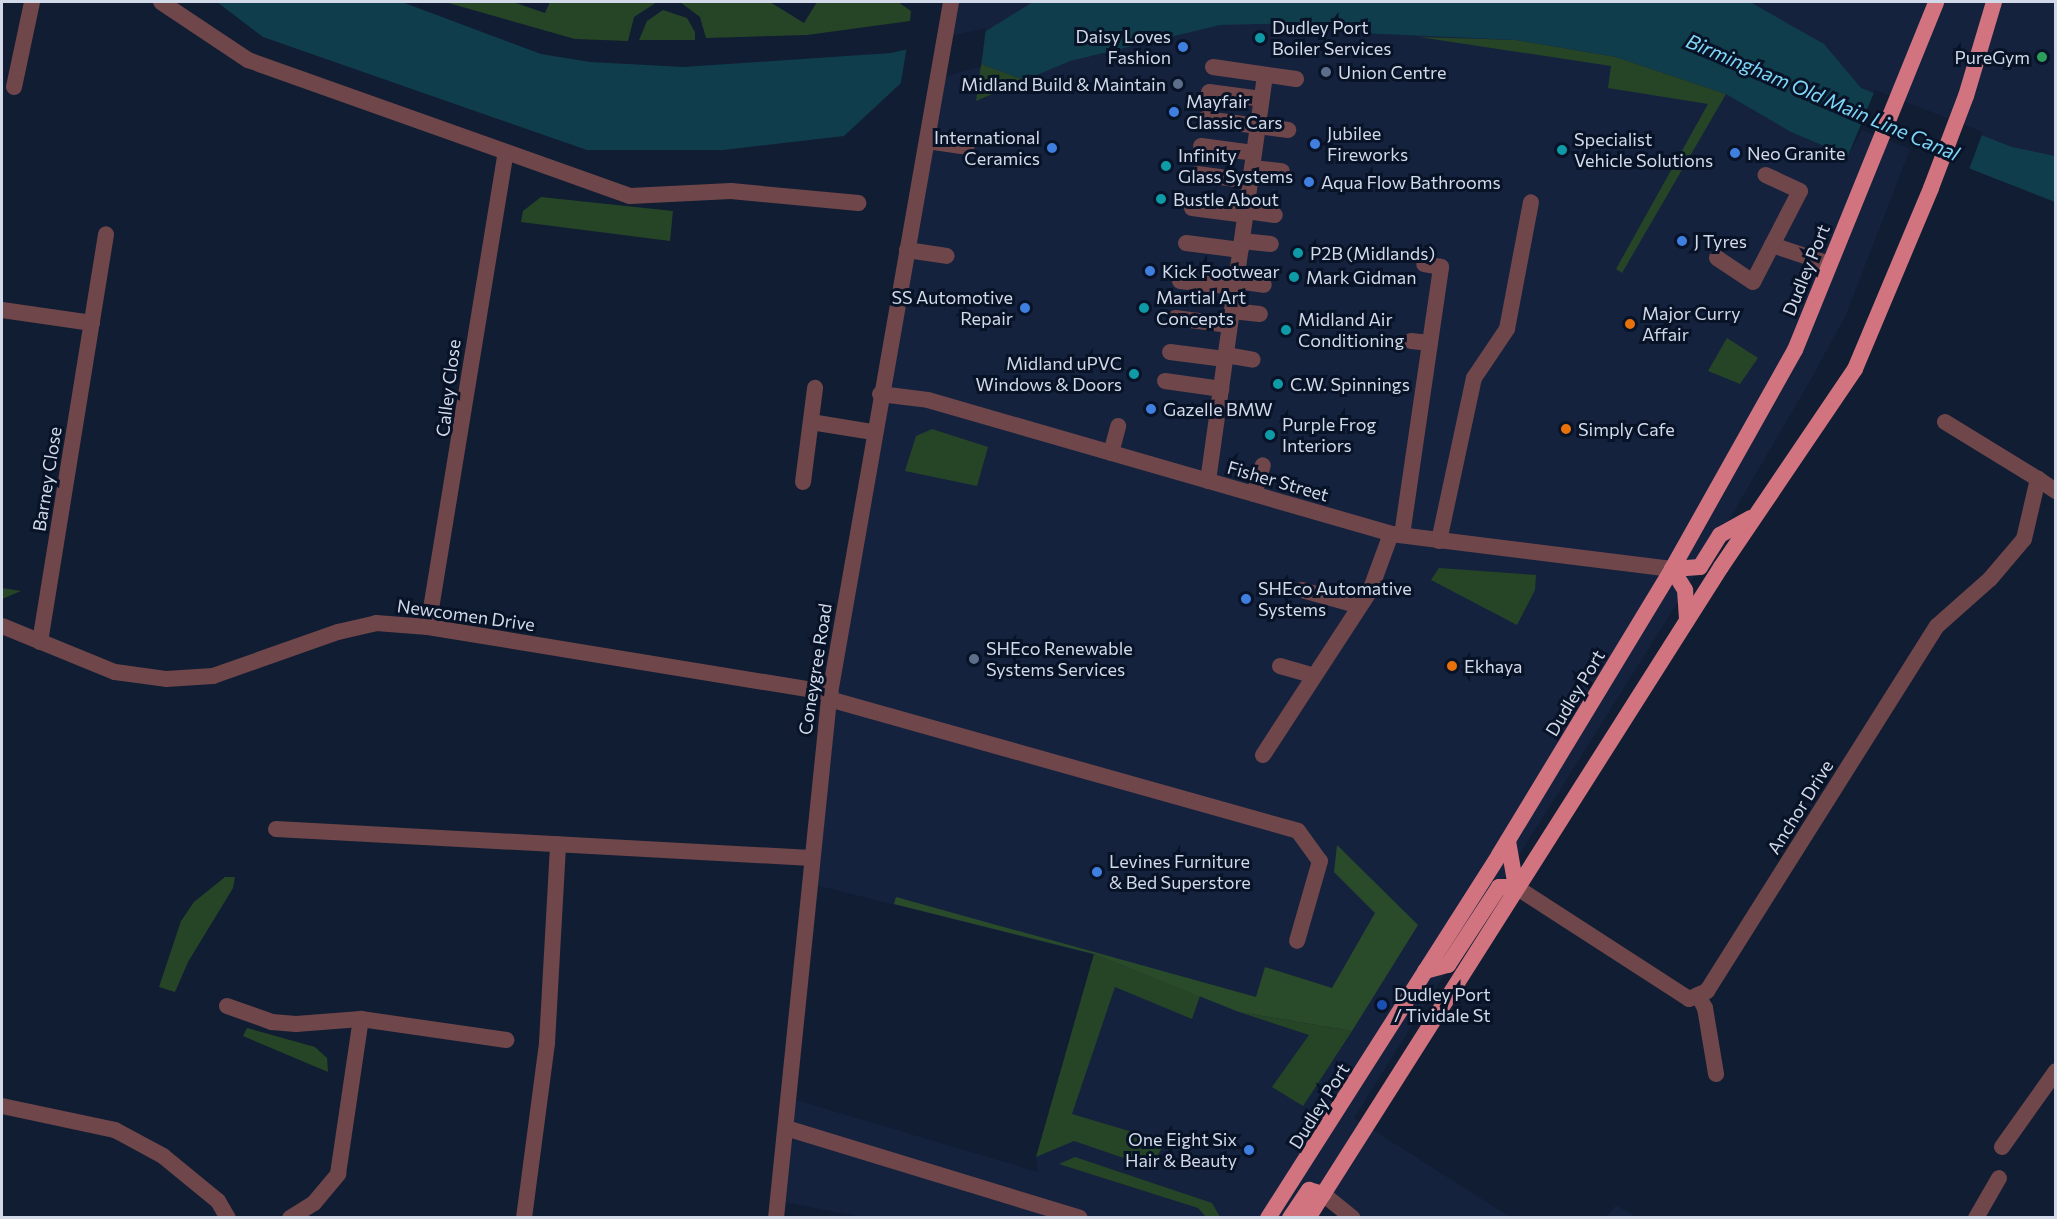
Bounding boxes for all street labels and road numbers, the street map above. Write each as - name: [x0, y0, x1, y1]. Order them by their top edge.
- street label: Dudley Port: [1778, 221, 1834, 319]
- street label: Calley Close: [431, 338, 465, 438]
- street label: Barney Close: [28, 425, 66, 533]
- street label: Fisher Street: [1225, 456, 1331, 506]
- street label: Newcomen Drive: [396, 595, 536, 635]
- street label: Coneygree Road: [794, 602, 836, 736]
- street label: Dudley Port: [1541, 646, 1609, 740]
- street label: Anchor Drive: [1763, 756, 1837, 858]
- street label: Dudley Port: [1284, 1059, 1354, 1153]

